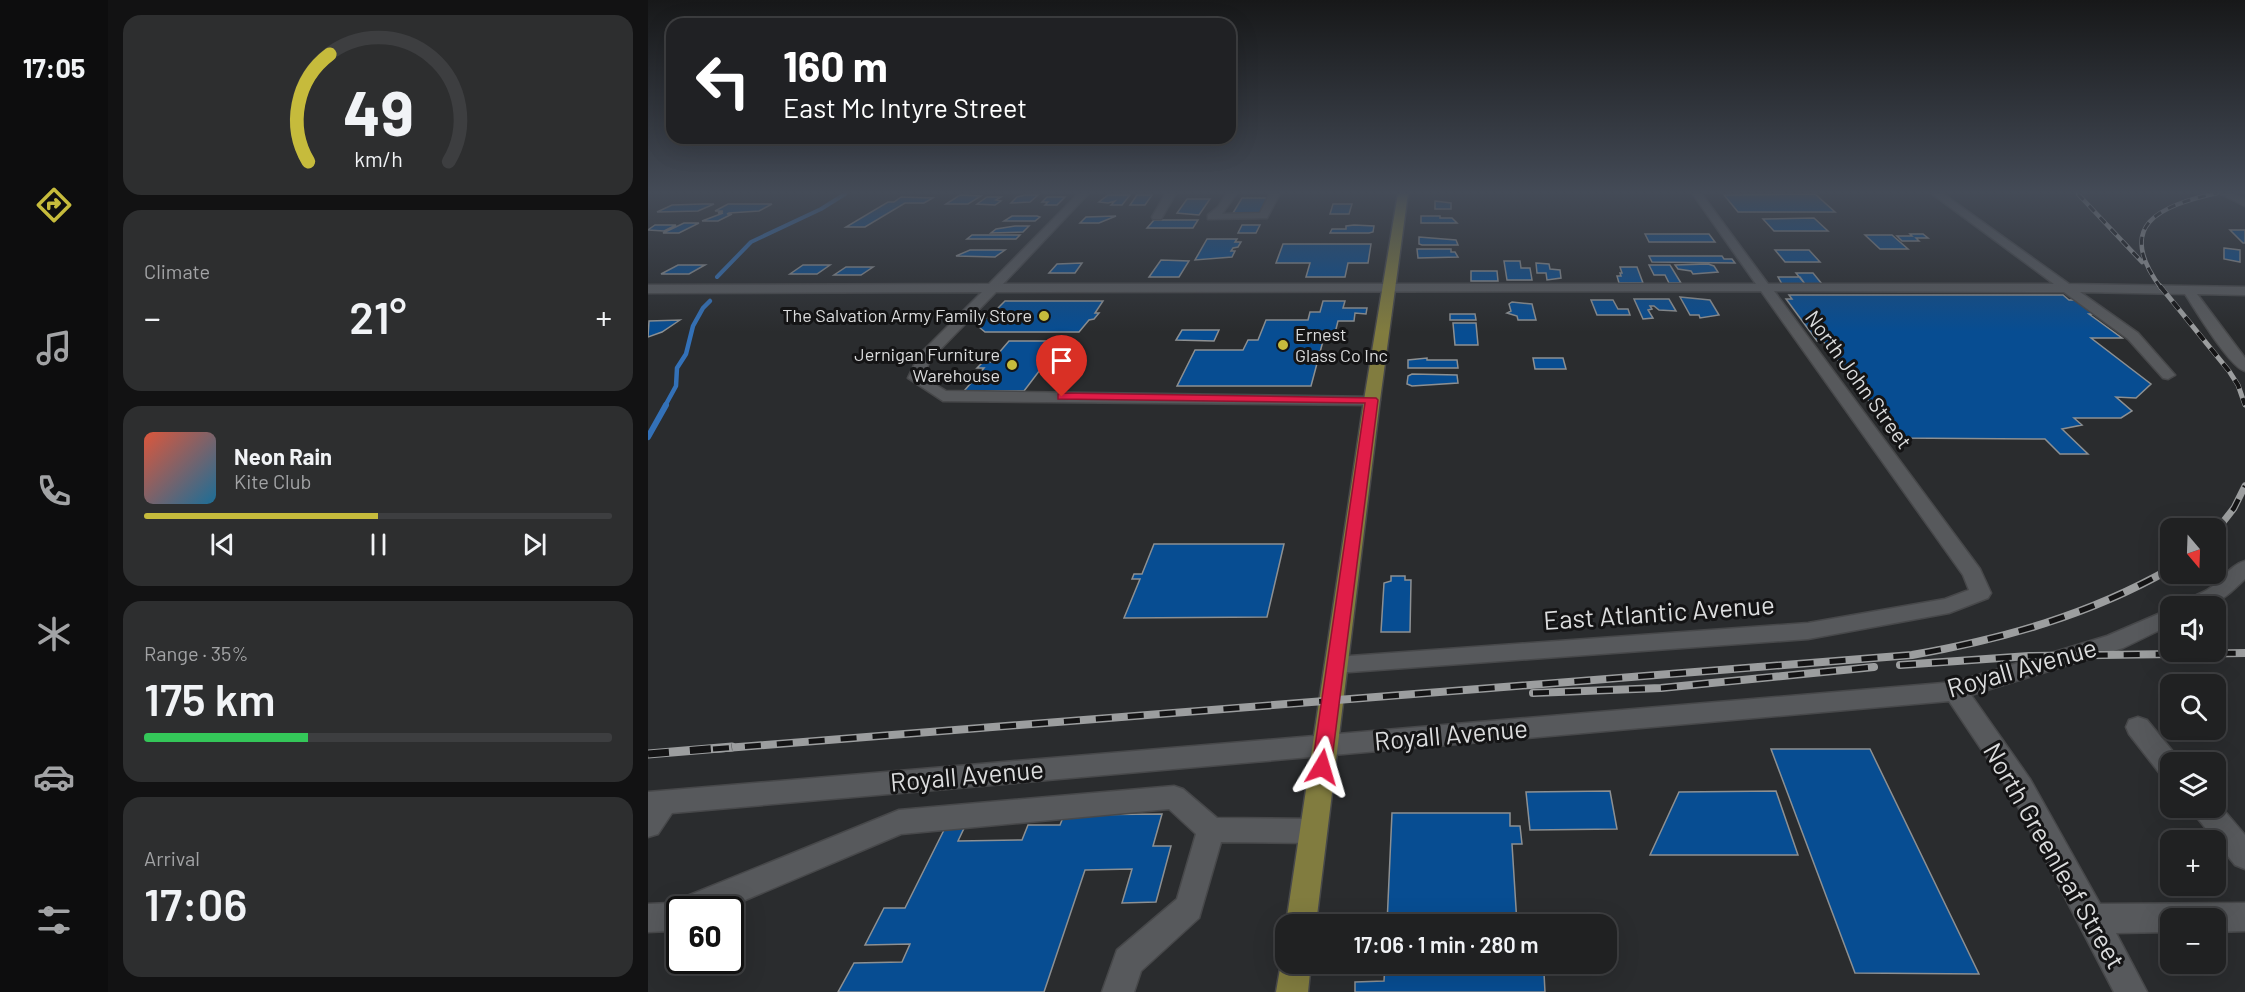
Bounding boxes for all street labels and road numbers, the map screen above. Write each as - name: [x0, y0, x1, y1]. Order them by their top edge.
- street label: North John Street: [1801, 305, 1918, 453]
- street label: East Atlantic Avenue: [1542, 588, 1776, 635]
- street label: Royall Avenue: [1943, 630, 2100, 703]
- street label: Royall Avenue: [1373, 711, 1529, 756]
- street label: North Greenleaf Street: [1978, 737, 2133, 974]
- street label: Royall Avenue: [889, 752, 1045, 797]

